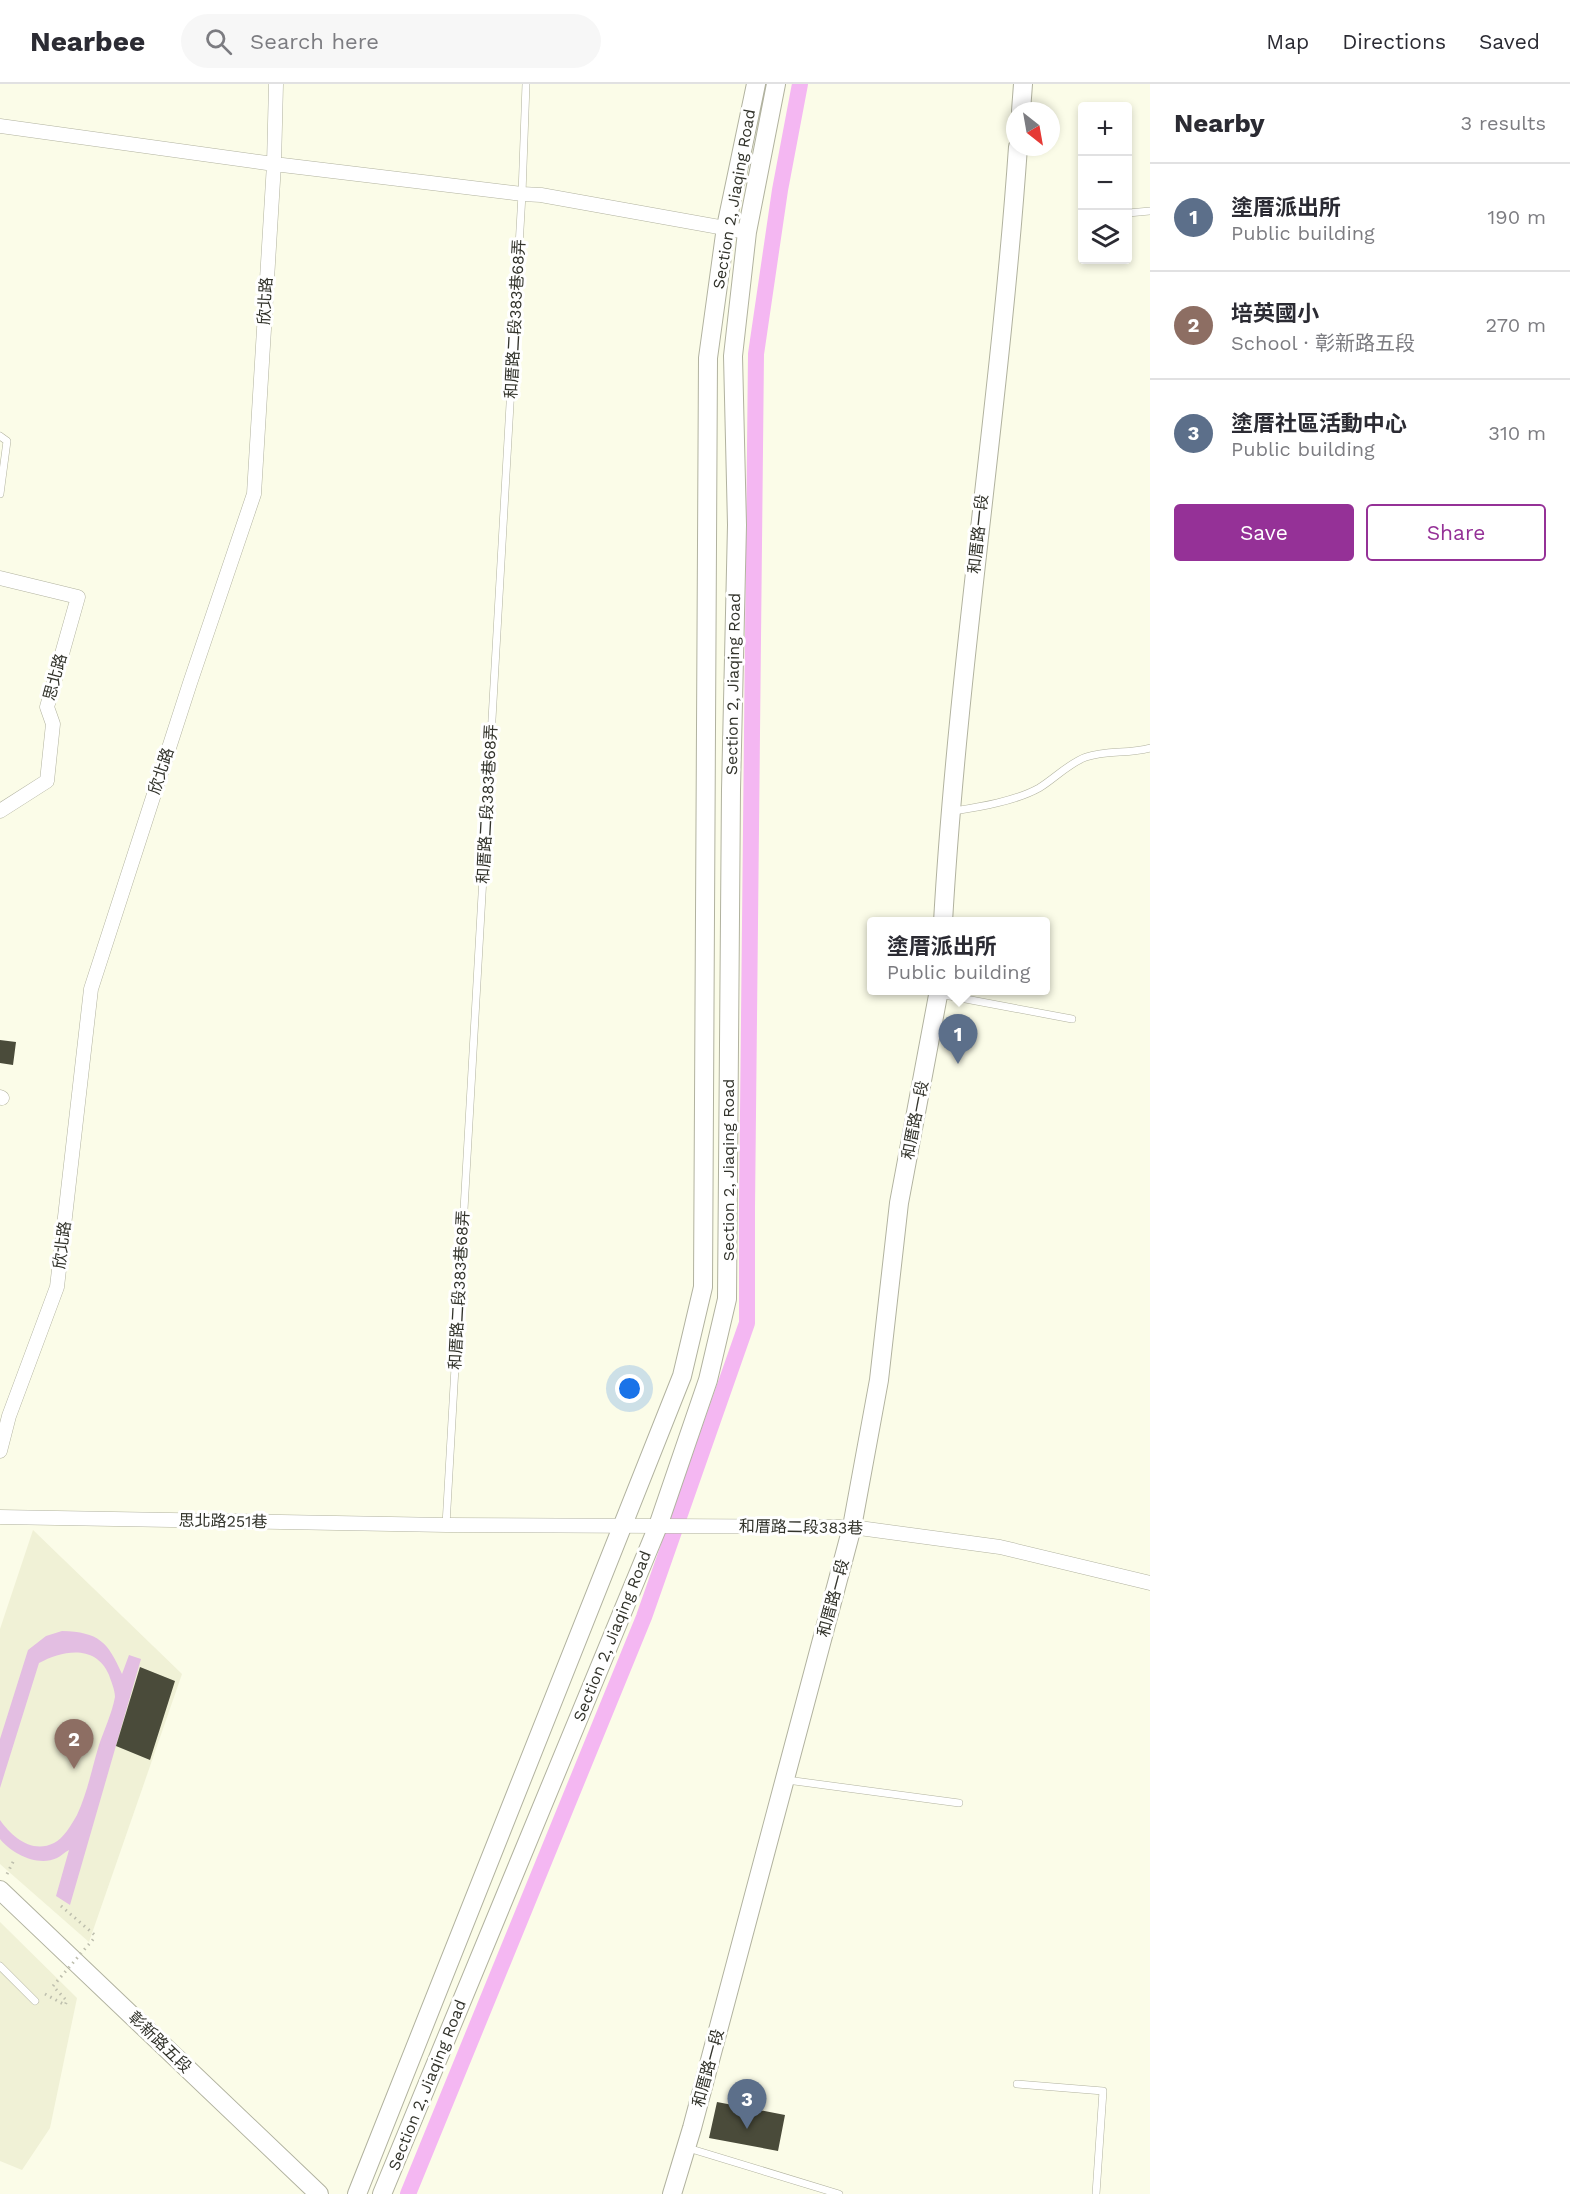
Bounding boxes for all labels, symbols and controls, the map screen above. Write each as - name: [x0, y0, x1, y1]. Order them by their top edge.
- search box: [181, 14, 601, 68]
- text: Nearbee: [30, 25, 145, 58]
- icon: search: [202, 25, 235, 58]
- text: Search here: [250, 29, 379, 54]
- text: Map: [1266, 29, 1309, 54]
- text: Directions: [1342, 29, 1446, 54]
- text: Saved: [1479, 29, 1540, 54]
- north arrow: [1006, 102, 1060, 156]
- map controls: [1078, 102, 1132, 264]
- button: +: [1078, 102, 1132, 156]
- street label: Section 2, Jiaqing Road: [709, 107, 759, 291]
- text: Nearby: [1174, 108, 1265, 138]
- text: 3 results: [1461, 111, 1546, 135]
- button: −: [1078, 156, 1132, 210]
- text: 塗厝派出所: [1231, 195, 1341, 220]
- text: 1: [1189, 205, 1198, 229]
- text: 190 m: [1488, 205, 1546, 229]
- button: layers: [1078, 210, 1132, 264]
- text: Public building: [1231, 221, 1375, 245]
- street label: 和厝路二段383巷68弄: [501, 239, 529, 399]
- street label: 欣北路: [254, 277, 276, 325]
- text: 培英國小: [1231, 301, 1319, 326]
- text: 2: [1188, 313, 1199, 337]
- text: 270 m: [1486, 313, 1546, 337]
- text: School · 彰新路五段: [1231, 331, 1415, 355]
- text: 塗厝社區活動中心: [1231, 411, 1407, 436]
- text: 3: [1188, 421, 1199, 445]
- text: 310 m: [1488, 421, 1546, 445]
- text: Public building: [1231, 437, 1375, 461]
- street label: 和厝路一段: [964, 493, 992, 575]
- button: Save: [1174, 504, 1354, 561]
- button: Share: [1366, 504, 1546, 561]
- street label: Section 2, Jiaqing Road: [722, 593, 744, 775]
- street label: 思北路: [40, 651, 70, 703]
- street label: 和厝路二段383巷68弄: [473, 724, 501, 884]
- street label: 欣北路: [145, 745, 177, 797]
- popup: [867, 917, 1050, 995]
- text: 塗厝派出所: [887, 934, 997, 959]
- text: Public building: [887, 960, 1030, 984]
- pin: 1: [938, 1014, 978, 1064]
- street label: Section 2, Jiaqing Road: [719, 1079, 738, 1261]
- street label: 和厝路一段: [898, 1079, 932, 1161]
- street label: 和厝路二段383巷68弄: [445, 1210, 473, 1370]
- street label: 欣北路: [50, 1220, 74, 1270]
- your location: [615, 1374, 644, 1403]
- street label: 思北路251巷: [178, 1511, 268, 1531]
- street label: 和厝路二段383巷: [739, 1516, 863, 1538]
- street label: Section 2, Jiaqing Road: [569, 1548, 655, 1724]
- street label: 和厝路一段: [813, 1557, 853, 1639]
- pin: 2: [54, 1720, 94, 1769]
- street label: Section 2, Jiaqing Road: [384, 1997, 470, 2173]
- street label: 彰新路五段: [125, 2007, 195, 2077]
- street label: 和厝路一段: [688, 2027, 728, 2109]
- pin: 3: [728, 2080, 766, 2129]

